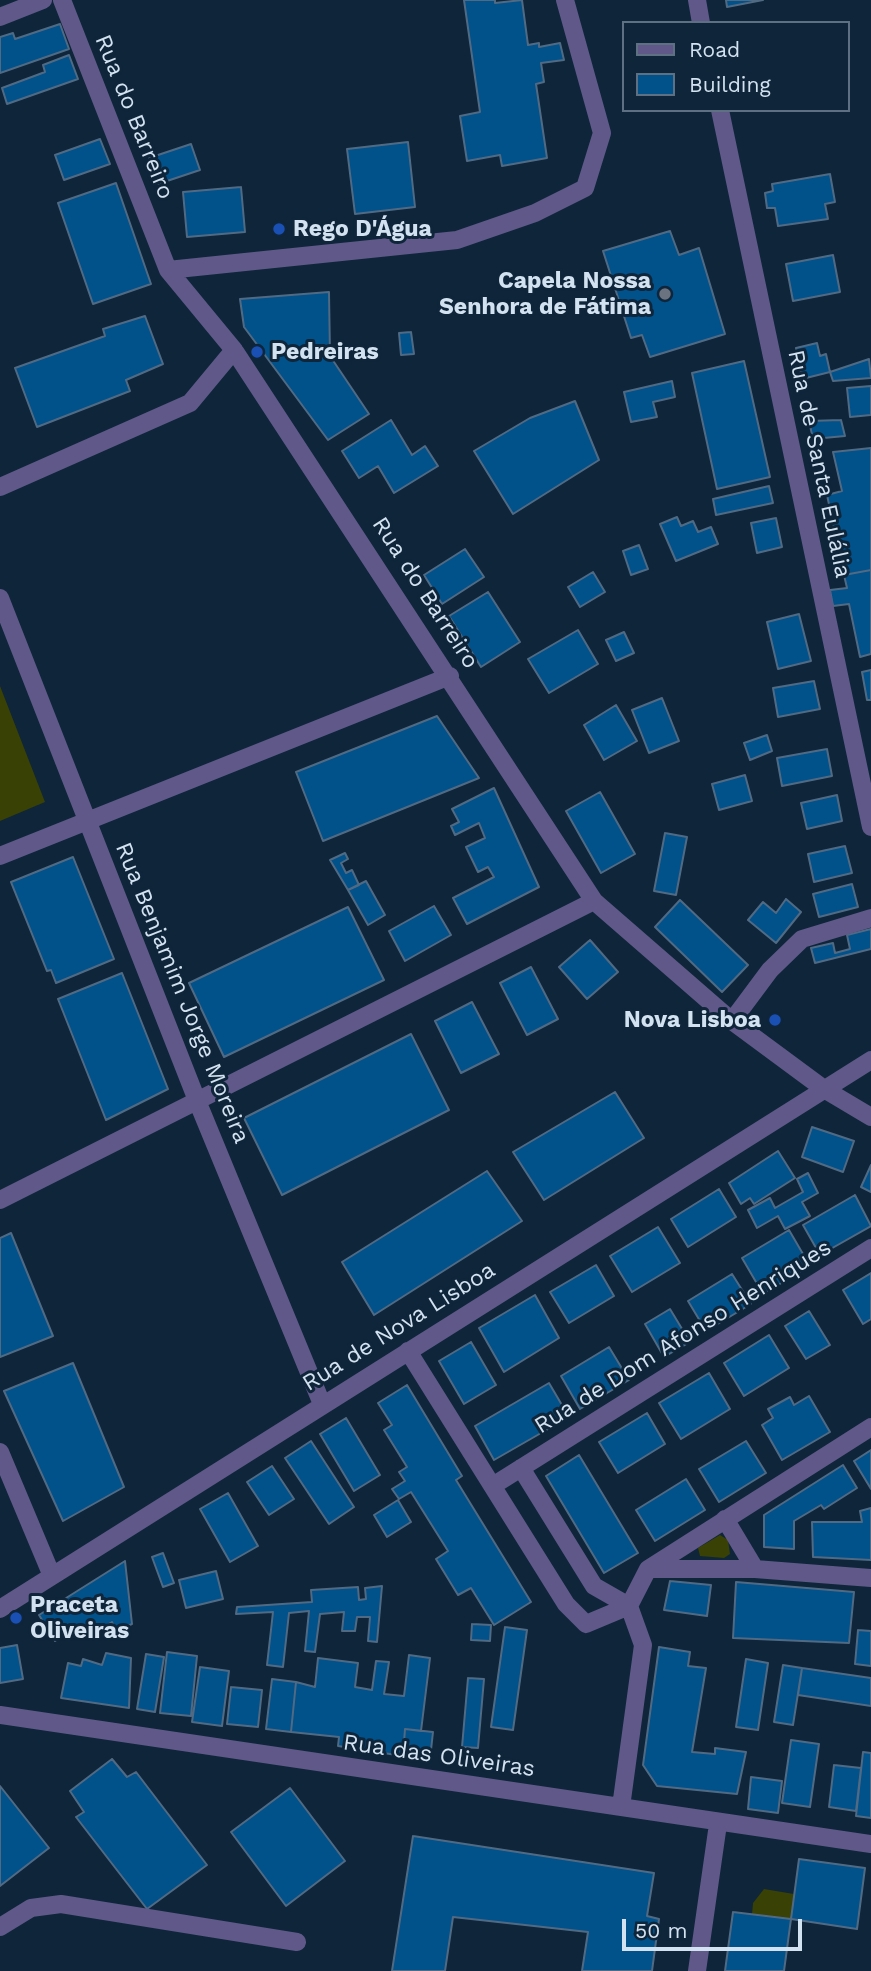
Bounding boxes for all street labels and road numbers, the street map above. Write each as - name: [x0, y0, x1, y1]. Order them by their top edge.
- street label: Rua do Barreiro: [88, 31, 180, 203]
- street label: Rua de Santa Eulália: [781, 347, 857, 581]
- street label: Rua do Barreiro: [366, 512, 484, 674]
- street label: Rua Benjamim Jorge Moreira: [109, 839, 255, 1147]
- street label: Rua de Dom Afonso Henriques: [530, 1234, 836, 1440]
- street label: Rua de Nova Lisboa: [298, 1257, 500, 1397]
- street label: Rua das Oliveiras: [341, 1729, 537, 1783]

